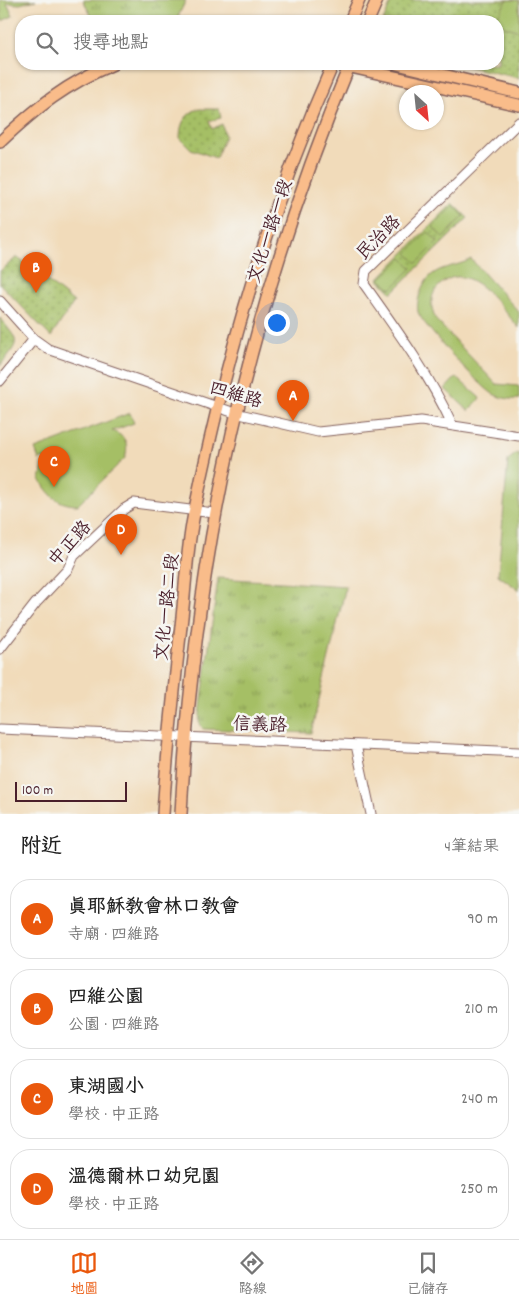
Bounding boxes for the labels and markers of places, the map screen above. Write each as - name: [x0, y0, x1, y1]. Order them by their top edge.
- pin: B: [20, 252, 52, 293]
- pin: A: [277, 380, 309, 421]
- pin: C: [38, 446, 70, 487]
- pin: D: [105, 514, 137, 555]

